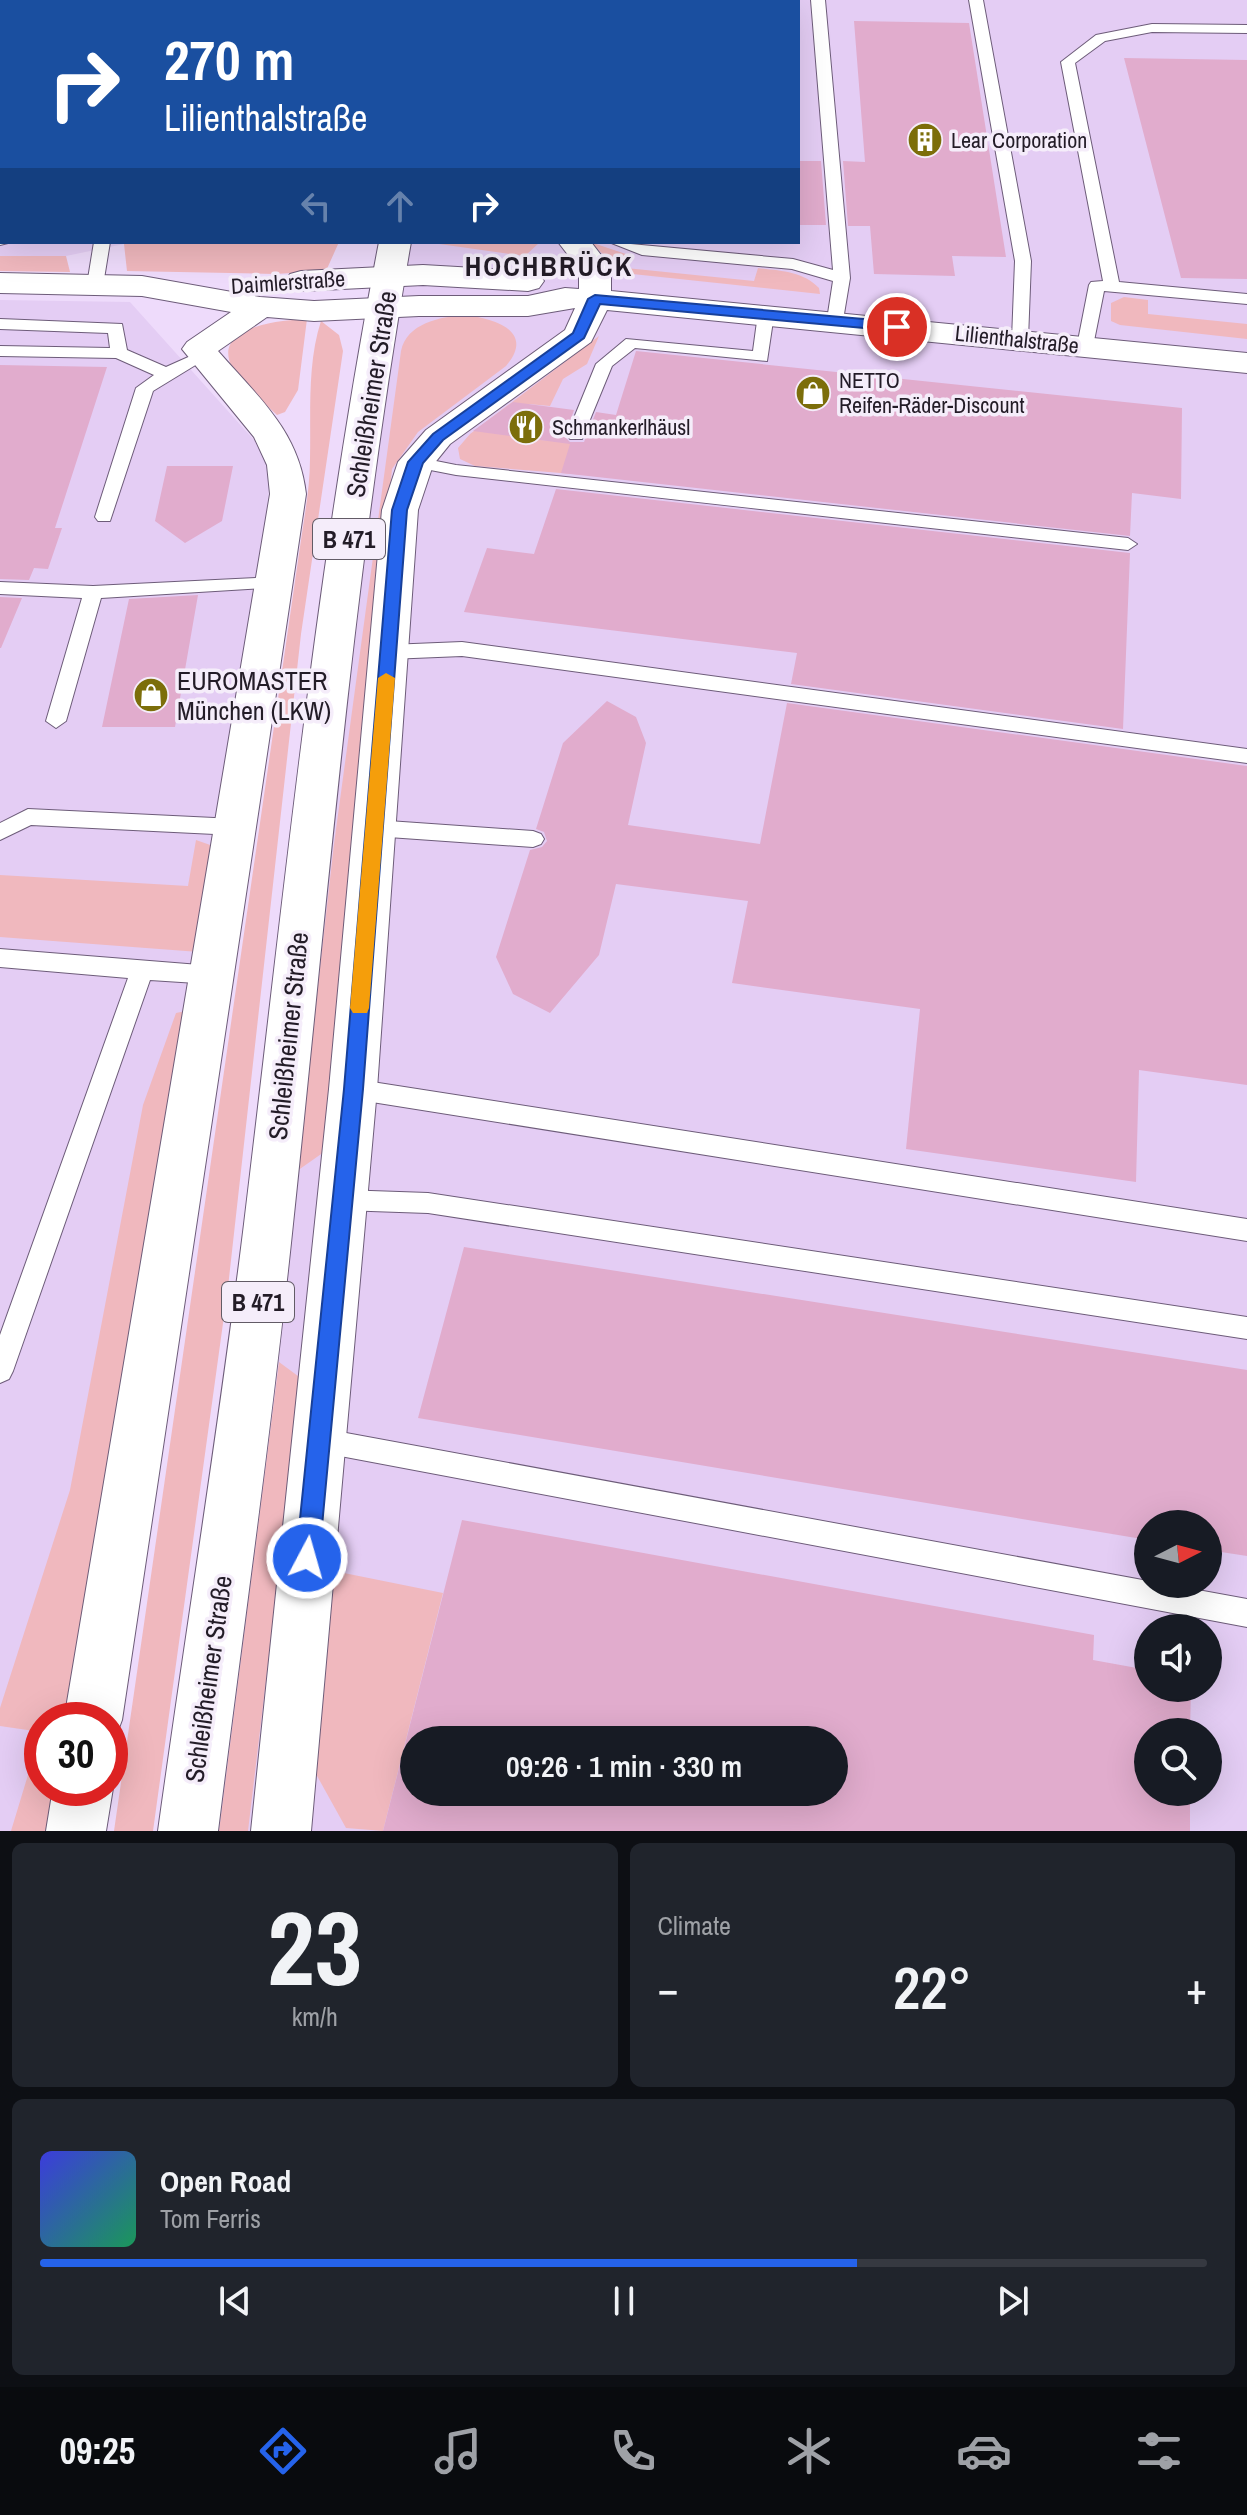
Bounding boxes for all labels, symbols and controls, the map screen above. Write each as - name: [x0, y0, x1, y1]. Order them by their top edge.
- text: 270 m: [164, 22, 294, 97]
- icon: right: [32, 32, 136, 136]
- text: Lilienthalstraße: [164, 94, 367, 142]
- building icon: Lear Corporation: [906, 121, 944, 159]
- place label: Lear Corporation: [951, 125, 1087, 155]
- icon: left: [294, 184, 338, 228]
- icon: ahead: [378, 184, 422, 228]
- icon: right: [462, 184, 506, 228]
- district label: HOCHBRÜCK: [465, 247, 633, 285]
- street label: Daimlerstraße: [230, 263, 346, 301]
- street label: Schleißheimer Straße: [337, 288, 405, 500]
- pin: [863, 293, 931, 361]
- icon: arrive: [875, 305, 919, 349]
- street label: Lilienthalstraße: [954, 318, 1080, 360]
- place label: NETTO Reifen-Räder-Discount: [839, 365, 1024, 420]
- shop icon: NETTO Reifen-Räder-Discount: [794, 374, 832, 412]
- restaurant icon: Schmankerlhäusl: [507, 408, 545, 446]
- place label: Schmankerlhäusl: [552, 412, 690, 442]
- road number: B 471: [313, 519, 385, 559]
- place label: EUROMASTER München (LKW): [177, 663, 331, 728]
- shop icon: EUROMASTER München (LKW): [132, 676, 170, 714]
- street label: Schleißheimer Straße: [260, 930, 316, 1142]
- road number: B 471: [222, 1282, 294, 1322]
- north arrow: [1134, 1510, 1222, 1598]
- map controls: [1134, 1510, 1222, 1806]
- position arrow: [265, 1516, 349, 1600]
- street label: Schleißheimer Straße: [176, 1573, 240, 1785]
- button: sound: [1134, 1614, 1222, 1702]
- speed limit sign: 30: [24, 1702, 128, 1806]
- button: search: [1134, 1718, 1222, 1806]
- text: 09:26 · 1 min · 330 m: [506, 1746, 742, 1786]
- text: 23: [267, 1877, 362, 2017]
- text: Climate: [658, 1908, 731, 1943]
- text: 22°: [893, 1947, 972, 2028]
- text: −: [658, 1958, 679, 2018]
- text: +: [1186, 1958, 1207, 2018]
- text: km/h: [292, 1999, 338, 2034]
- text: Open Road: [160, 2161, 291, 2201]
- text: Tom Ferris: [160, 2201, 261, 2236]
- icon: previous: [213, 2279, 257, 2323]
- icon: pause: [602, 2279, 646, 2323]
- icon: next: [991, 2279, 1035, 2323]
- icon: directions: [255, 2423, 311, 2479]
- icon: music: [430, 2423, 486, 2479]
- icon: phone: [605, 2423, 661, 2479]
- icon: climate: [781, 2423, 837, 2479]
- icon: car: [956, 2423, 1012, 2479]
- icon: filters: [1131, 2423, 1187, 2479]
- text: 09:25: [60, 2427, 135, 2475]

